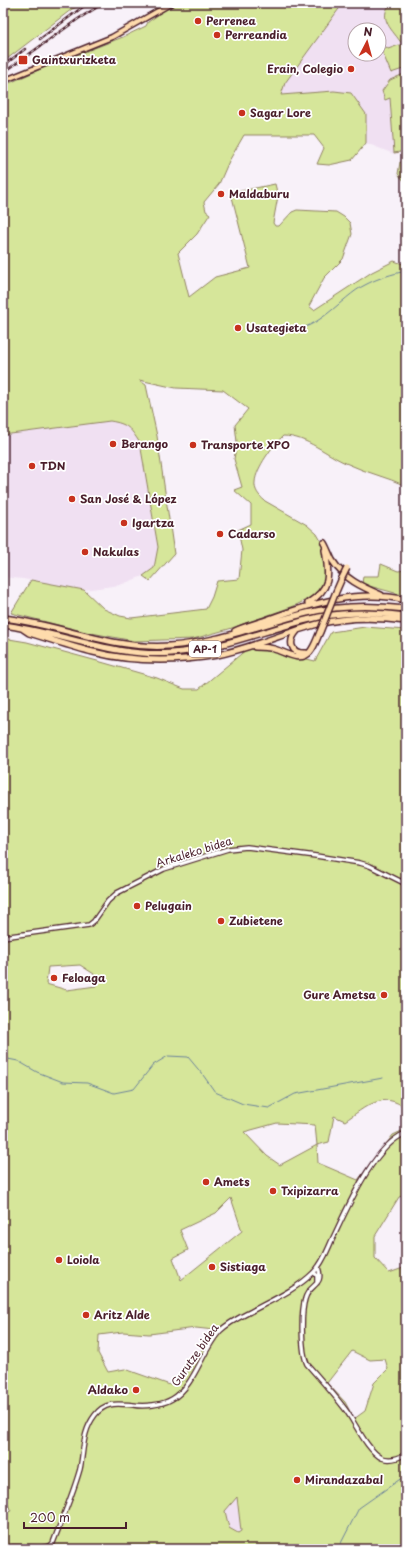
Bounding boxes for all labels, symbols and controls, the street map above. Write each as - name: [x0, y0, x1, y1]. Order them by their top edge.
- place label: Perrenea: [206, 12, 256, 29]
- marker: Perrenea: [193, 16, 203, 26]
- north arrow: [347, 22, 387, 62]
- text: N: [363, 23, 374, 40]
- place label: Perreandia: [225, 26, 287, 43]
- marker: Perreandia: [212, 30, 222, 40]
- place label: Gaintxurizketa: [32, 51, 117, 68]
- marker: Gaintxurizketa: [17, 54, 29, 66]
- place label: Erain, Colegio: [267, 60, 343, 77]
- marker: Erain, Colegio: [346, 64, 356, 74]
- place label: Sagar Lore: [250, 104, 311, 121]
- marker: Sagar Lore: [237, 108, 247, 118]
- place label: Maldaburu: [229, 185, 290, 202]
- marker: Maldaburu: [216, 189, 226, 199]
- place label: Usategieta: [246, 319, 307, 336]
- marker: Usategieta: [233, 323, 243, 333]
- place label: Berango: [121, 435, 168, 452]
- place label: Transporte XPO: [201, 436, 290, 453]
- marker: Berango: [108, 439, 118, 449]
- marker: Transporte XPO: [188, 440, 198, 450]
- place label: TDN: [40, 457, 66, 474]
- marker: TDN: [27, 461, 37, 471]
- place label: San José & López: [80, 490, 177, 507]
- marker: San José & López: [67, 494, 77, 504]
- place label: Igartza: [132, 514, 175, 531]
- marker: Igartza: [119, 518, 129, 528]
- place label: Cadarso: [228, 525, 276, 542]
- marker: Cadarso: [215, 529, 225, 539]
- place label: Nakulas: [93, 543, 139, 560]
- marker: Nakulas: [80, 547, 90, 557]
- road number: AP-1: [189, 641, 221, 657]
- street label: Arkaleko bidea: [154, 832, 234, 871]
- place label: Pelugain: [145, 897, 192, 914]
- marker: Pelugain: [132, 901, 142, 911]
- place label: Zubietene: [229, 912, 283, 929]
- marker: Zubietene: [216, 916, 226, 926]
- place label: Feloaga: [62, 969, 106, 986]
- marker: Feloaga: [49, 973, 59, 983]
- place label: Gure Ametsa: [303, 986, 377, 1003]
- marker: Gure Ametsa: [379, 990, 389, 1000]
- place label: Amets: [214, 1173, 250, 1190]
- marker: Amets: [201, 1177, 211, 1187]
- place label: Txipizarra: [281, 1182, 339, 1199]
- marker: Txipizarra: [268, 1186, 278, 1196]
- place label: Loiola: [67, 1251, 100, 1268]
- marker: Loiola: [54, 1255, 64, 1265]
- place label: Sistiaga: [220, 1258, 266, 1275]
- marker: Sistiaga: [207, 1262, 217, 1272]
- place label: Aritz Alde: [94, 1306, 150, 1323]
- marker: Aritz Alde: [81, 1310, 91, 1320]
- street label: Gurutze bidea: [167, 1320, 223, 1390]
- place label: Aldako: [88, 1381, 128, 1398]
- marker: Aldako: [131, 1385, 141, 1395]
- place label: Mirandazabal: [305, 1471, 383, 1488]
- marker: Mirandazabal: [292, 1475, 302, 1485]
- scale bar: [24, 1504, 126, 1530]
- text: 200 m: [30, 1508, 70, 1526]

